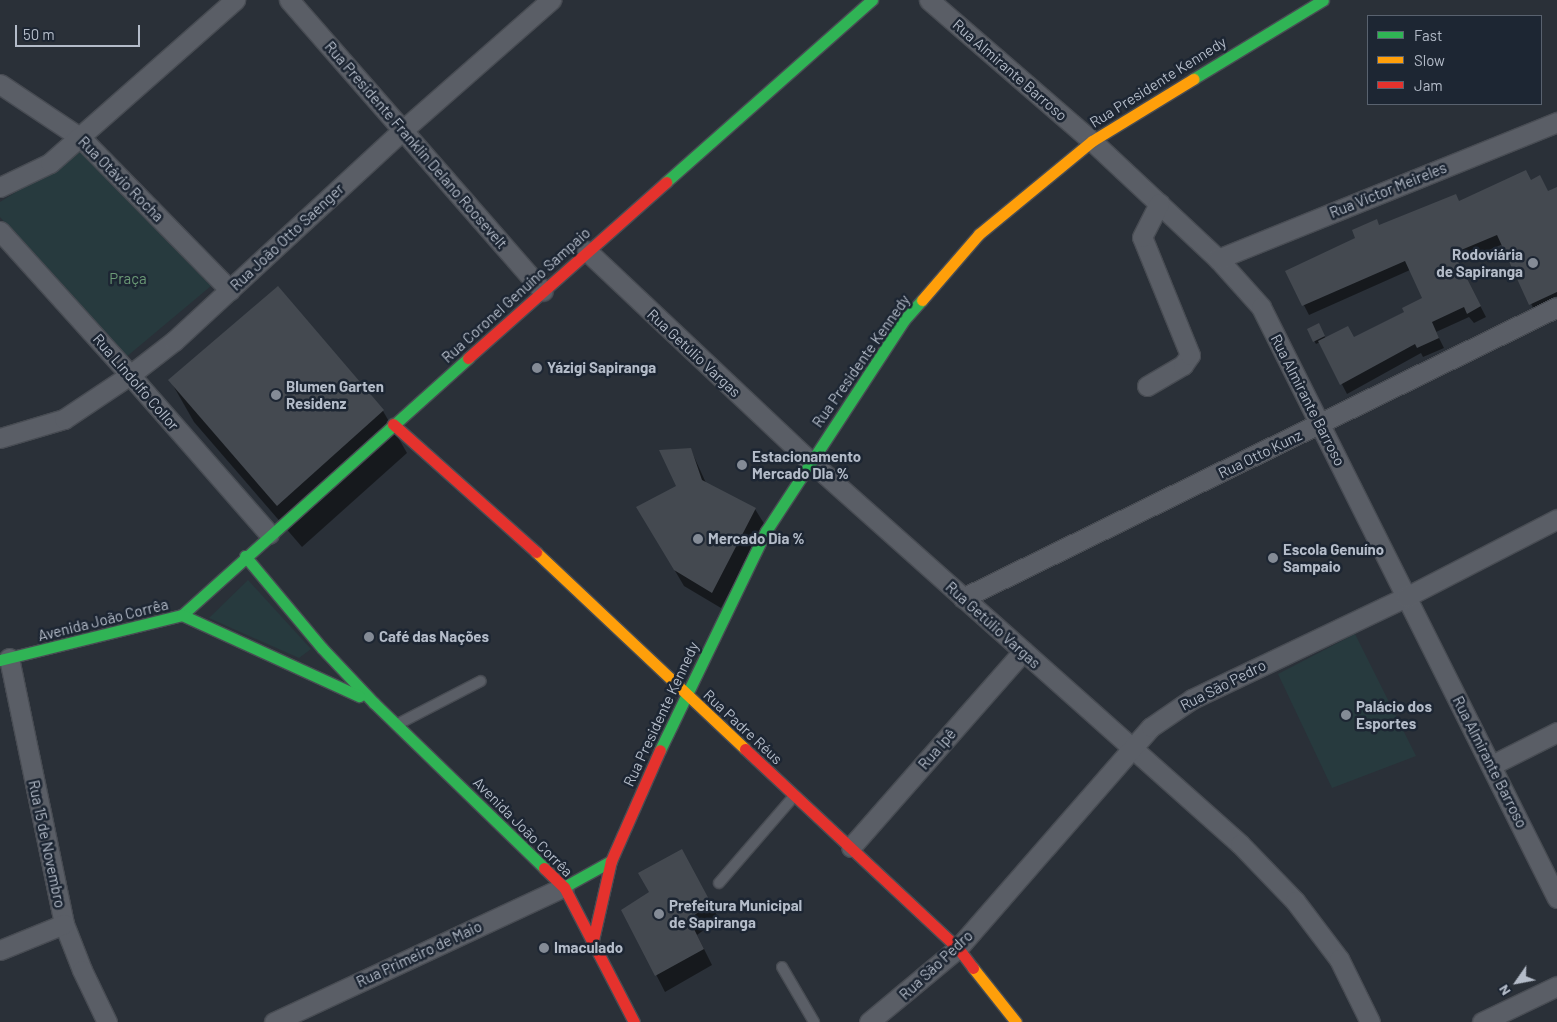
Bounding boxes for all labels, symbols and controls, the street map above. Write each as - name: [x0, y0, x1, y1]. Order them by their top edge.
- scale bar: [18, 15, 142, 47]
- street label: Rua Almirante Barroso: [949, 15, 1071, 125]
- legend: [1367, 15, 1542, 105]
- text: 50 m: [23, 25, 55, 43]
- text: Fast: [1414, 26, 1442, 44]
- street label: Rua Presidente Kennedy: [1086, 33, 1230, 131]
- street label: Rua Presidente Franklin Delano Roosevelt: [321, 38, 511, 252]
- text: Slow: [1414, 51, 1445, 69]
- text: Jam: [1414, 76, 1443, 94]
- street label: Rua Otávio Rocha: [75, 133, 167, 225]
- street label: Rua Victor Meireles: [1327, 158, 1449, 222]
- street label: Rua João Otto Saenger: [227, 180, 347, 294]
- street label: Rua Coronel Genuíno Sampaio: [438, 224, 594, 366]
- place label: Rodoviária de Sapiranga: [1436, 245, 1523, 280]
- marker: Rodoviária de Sapiranga: [1527, 257, 1539, 269]
- park label: Praça: [109, 270, 147, 288]
- street label: Rua Presidente Kennedy: [808, 291, 914, 431]
- street label: Rua Getúlio Vargas: [644, 305, 744, 401]
- street label: Rua Lindolfo Collor: [89, 330, 183, 434]
- street label: Rua Almirante Barroso: [1267, 331, 1349, 469]
- place label: Yázigi Sapiranga: [547, 359, 656, 377]
- marker: Yázigi Sapiranga: [531, 362, 543, 374]
- place label: Blumen Garten Residenz: [286, 377, 384, 412]
- marker: Blumen Garten Residenz: [270, 389, 282, 401]
- street label: Rua Otto Kunz: [1215, 426, 1305, 482]
- place label: Estacionamento Mercado DIa %: [752, 447, 861, 482]
- marker: Estacionamento Mercado DIa %: [736, 459, 748, 471]
- place label: Mercado Dia %: [708, 530, 805, 548]
- marker: Mercado Dia %: [692, 533, 704, 545]
- place label: Escola Genuíno Sampaio: [1283, 540, 1384, 575]
- marker: Escola Genuíno Sampaio: [1267, 552, 1279, 564]
- street label: Rua Getúlio Vargas: [942, 578, 1044, 672]
- street label: Avenida João Corrêa: [36, 595, 170, 645]
- place label: Café das Nações: [379, 628, 489, 646]
- marker: Café das Nações: [363, 631, 375, 643]
- street label: Rua Presidente Kennedy: [620, 639, 702, 789]
- street label: Rua São Pedro: [1177, 656, 1269, 714]
- street label: Rua Padre Réus: [700, 686, 786, 768]
- street label: Rua Almirante Barroso: [1449, 693, 1531, 831]
- place label: Palácio dos Esportes: [1356, 697, 1432, 732]
- marker: Palácio dos Esportes: [1340, 709, 1352, 721]
- street label: Rua Ipê: [914, 725, 960, 773]
- street label: Avenida João Corrêa: [469, 773, 577, 881]
- street label: Rua 15 de Novembro: [25, 779, 69, 909]
- place label: Prefeitura Municipal de Sapiranga: [669, 896, 802, 931]
- marker: Prefeitura Municipal de Sapiranga: [653, 908, 665, 920]
- street label: Rua Primeiro de Maio: [353, 917, 485, 991]
- street label: Rua São Pedro: [896, 926, 976, 1004]
- place label: Imaculado: [554, 939, 623, 957]
- marker: Imaculado: [538, 942, 550, 954]
- north arrow: [1492, 957, 1542, 1007]
- text: N: [1494, 982, 1514, 999]

